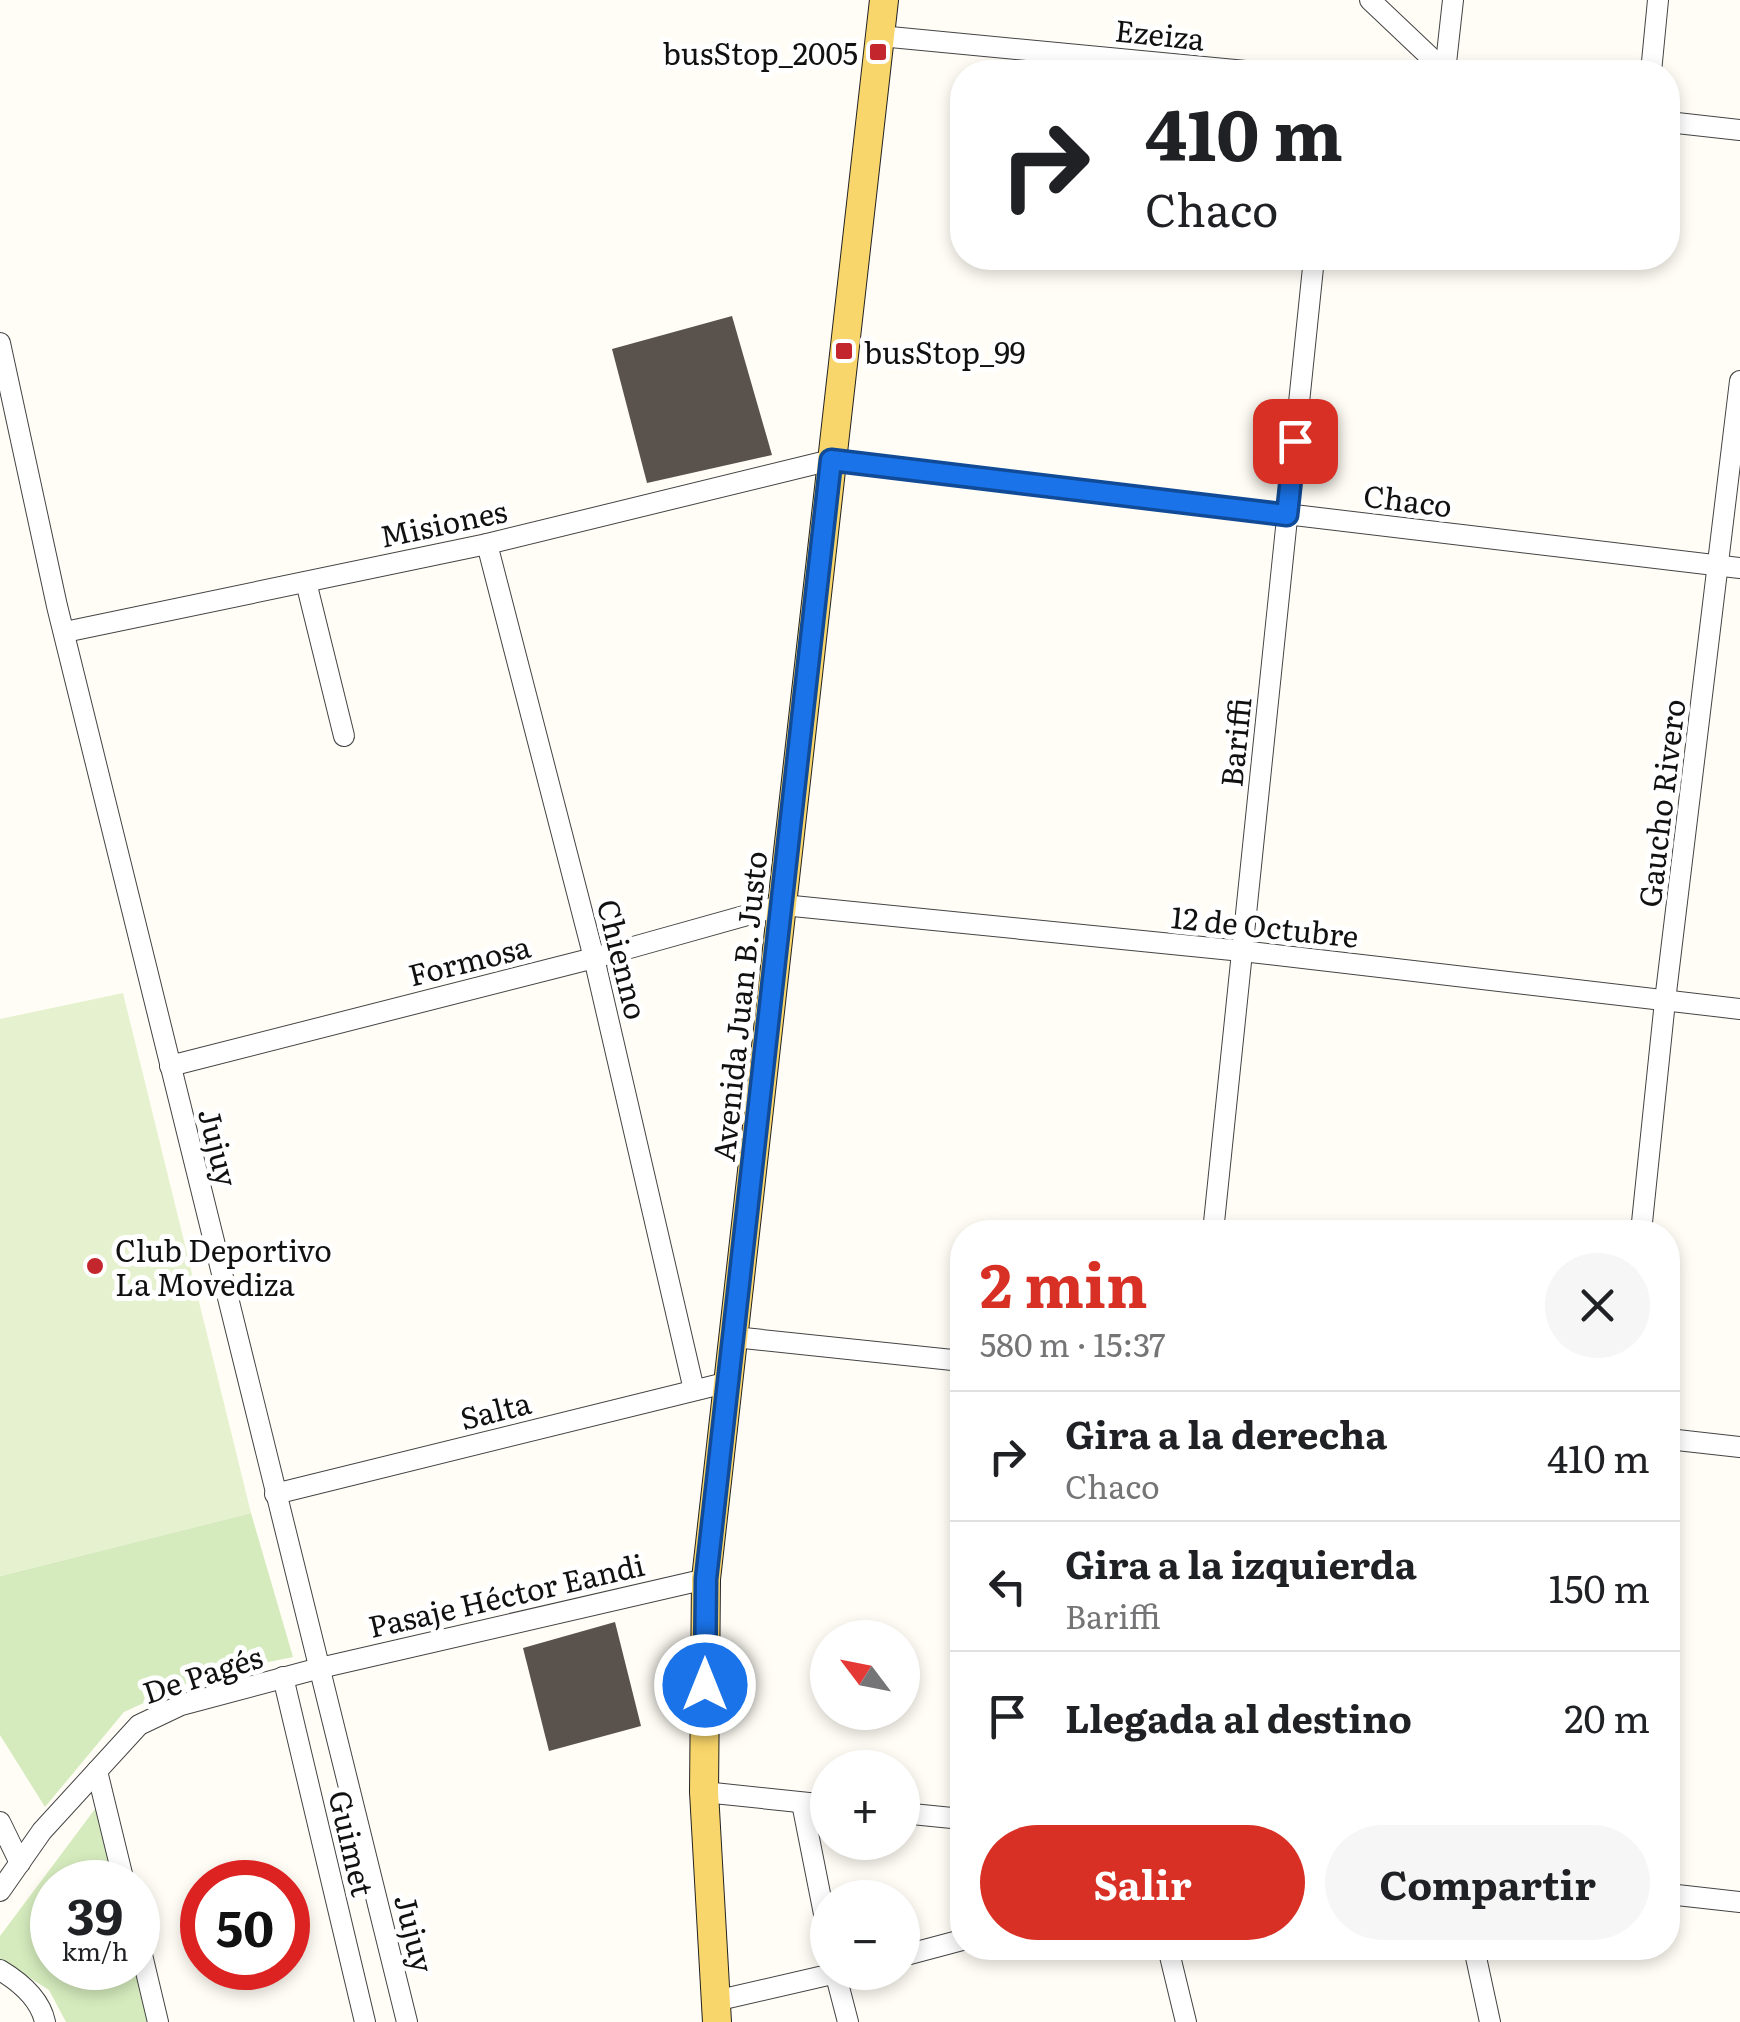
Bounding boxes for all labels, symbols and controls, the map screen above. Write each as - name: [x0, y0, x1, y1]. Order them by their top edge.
- street label: Ezeiza: [1113, 6, 1208, 60]
- place label: busStop_2005: [663, 30, 858, 74]
- marker: busStop_2005: [867, 41, 889, 63]
- text: 410 m: [1145, 79, 1343, 183]
- icon: right: [980, 100, 1110, 230]
- text: Chaco: [1145, 174, 1278, 241]
- place label: busStop_99: [864, 329, 1026, 373]
- marker: busStop_99: [833, 340, 855, 362]
- pin: [1253, 399, 1338, 484]
- icon: arrive: [1268, 414, 1323, 469]
- street label: Chaco: [1361, 472, 1455, 526]
- street label: Misiones: [375, 487, 511, 557]
- street label: Bariffi: [1207, 695, 1261, 789]
- street label: Gaucho Rivero: [1625, 696, 1695, 910]
- street label: Avenida Juan B. Justo: [700, 849, 776, 1163]
- street label: 12 de Octubre: [1169, 893, 1361, 957]
- street label: Chienno: [588, 894, 660, 1024]
- street label: Formosa: [403, 922, 536, 995]
- street label: Jujuy: [189, 1103, 251, 1191]
- place label: Club Deportivo La Movediza: [115, 1227, 332, 1305]
- text: 2 min: [980, 1237, 1148, 1326]
- button: close: [1545, 1253, 1650, 1358]
- marker: Club Deportivo La Movediza: [84, 1255, 106, 1277]
- text: 580 m · 15:37: [980, 1319, 1166, 1367]
- street label: Salta: [455, 1379, 536, 1439]
- text: Gira a la derecha: [1065, 1404, 1387, 1461]
- text: 410 m: [1547, 1428, 1650, 1485]
- icon: right: [980, 1429, 1035, 1484]
- text: Chaco: [1065, 1461, 1160, 1509]
- text: Gira a la izquierda: [1065, 1534, 1417, 1591]
- street label: Pasaje Héctor Eandi: [364, 1541, 648, 1647]
- text: 150 m: [1549, 1558, 1650, 1615]
- icon: left: [980, 1559, 1035, 1614]
- text: Bariffi: [1065, 1591, 1161, 1639]
- north arrow: [810, 1620, 920, 1730]
- map controls: [810, 1620, 920, 1990]
- street label: De Pagés: [136, 1633, 268, 1713]
- position arrow: [653, 1633, 757, 1737]
- text: Llegada al destino: [1065, 1688, 1412, 1745]
- text: 20 m: [1564, 1688, 1650, 1745]
- icon: arrive: [980, 1689, 1035, 1744]
- button: +: [810, 1750, 920, 1860]
- street label: Guimet: [319, 1786, 387, 1900]
- button: Salir: [980, 1825, 1305, 1940]
- button: Compartir: [1325, 1825, 1650, 1940]
- speed limit sign: 50: [180, 1860, 310, 1990]
- text: 39: [67, 1876, 123, 1950]
- button: −: [810, 1880, 920, 1990]
- street label: Jujuy: [385, 1889, 447, 1977]
- text: km/h: [62, 1932, 128, 1969]

